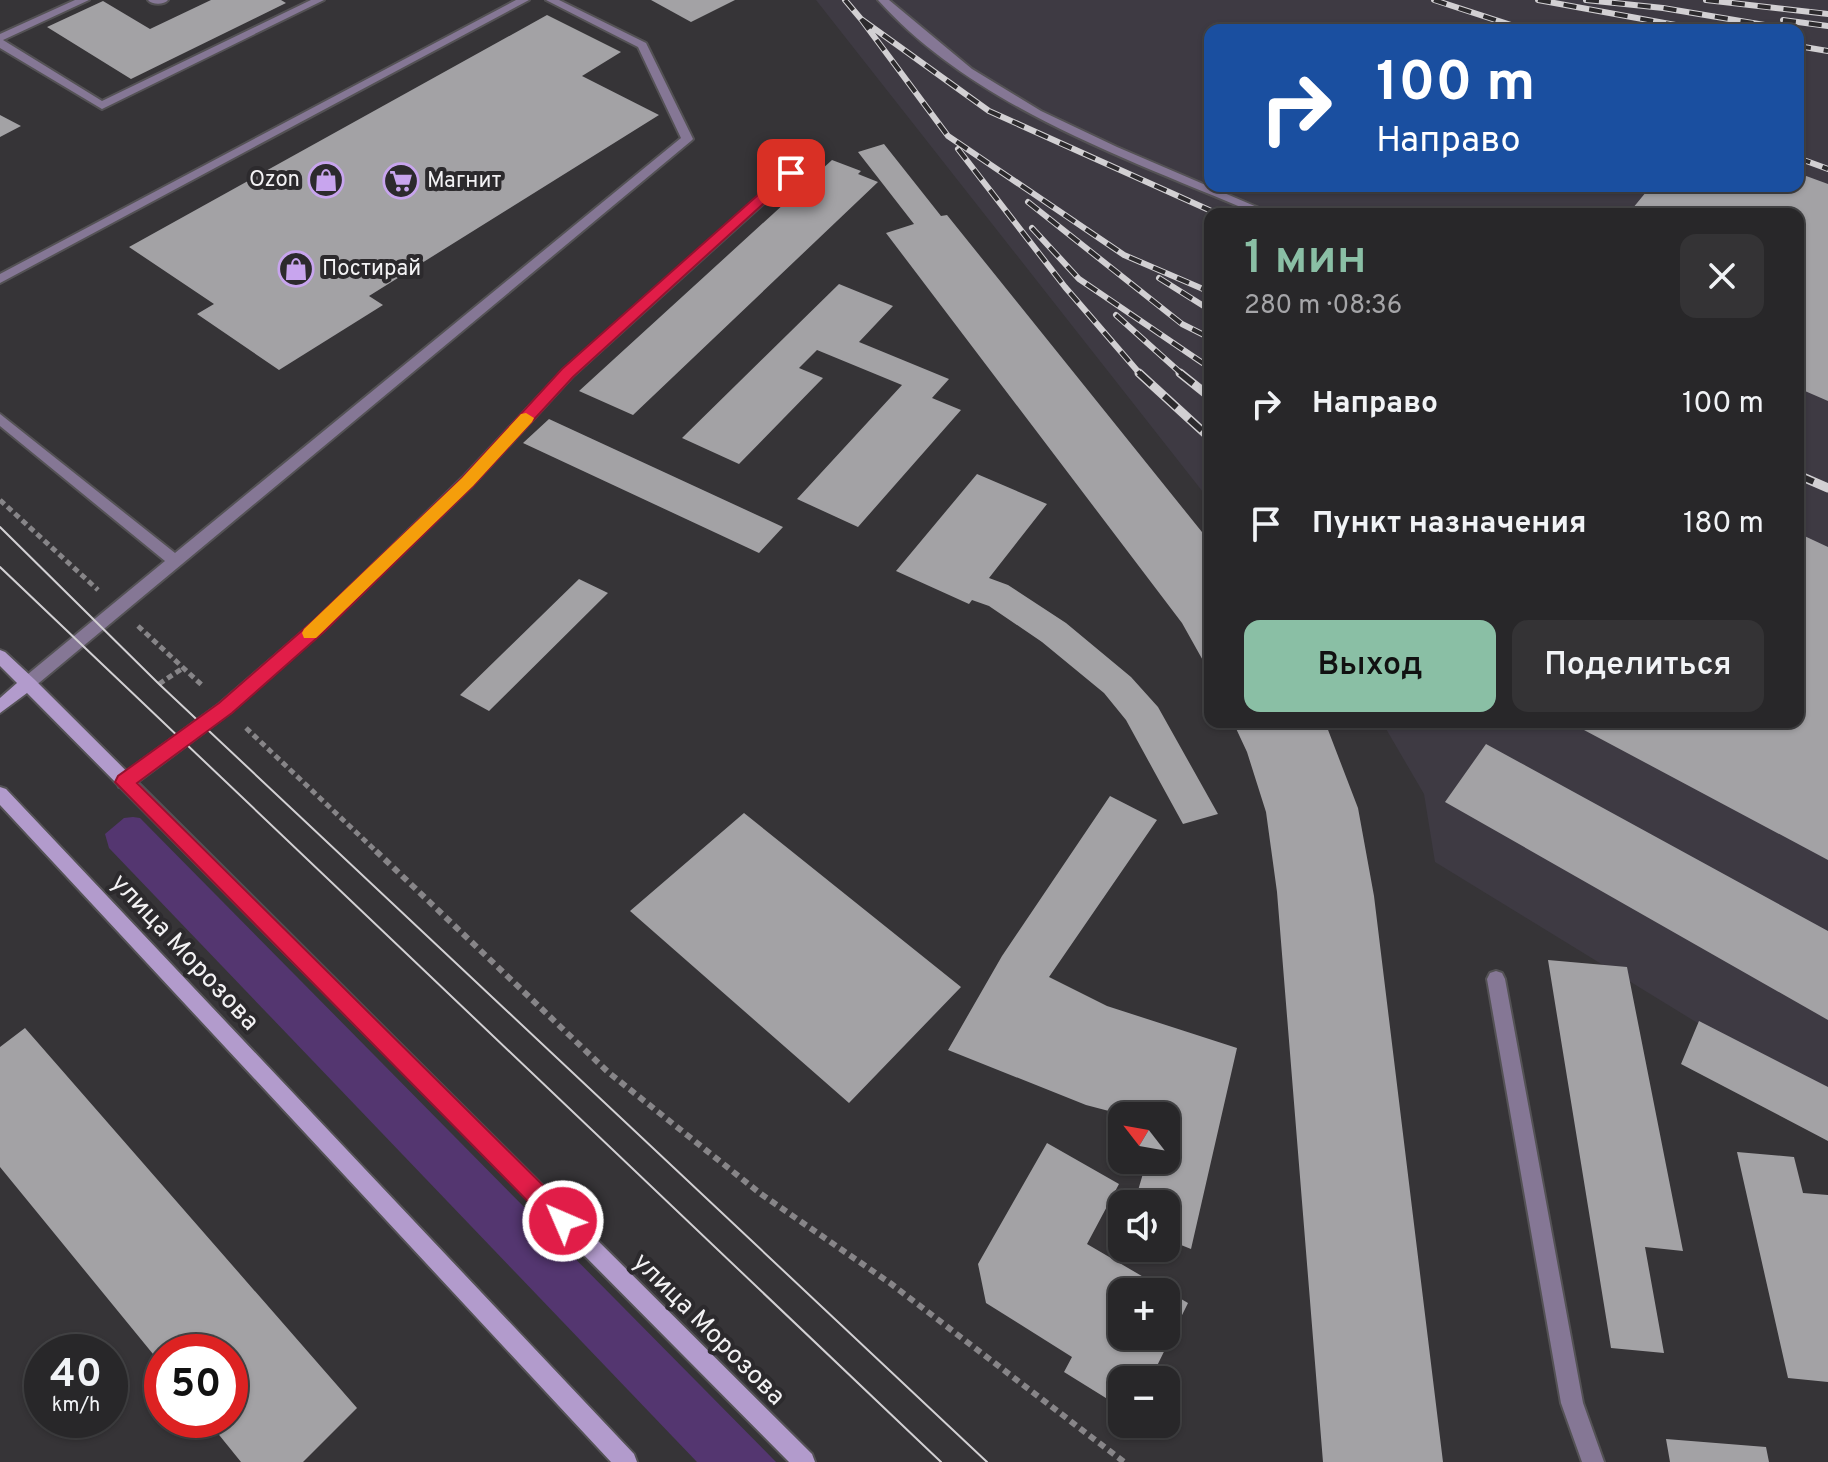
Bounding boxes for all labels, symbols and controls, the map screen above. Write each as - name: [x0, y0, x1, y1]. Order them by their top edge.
- text: 100 m: [1376, 50, 1535, 120]
- icon: right: [1244, 56, 1348, 160]
- text: Направо: [1376, 119, 1521, 165]
- pin: [757, 139, 825, 207]
- icon: arrive: [769, 151, 813, 195]
- shop icon: Ozon: [307, 161, 345, 199]
- supermarket icon: Магнит: [382, 162, 420, 200]
- place label: Ozon: [249, 167, 300, 194]
- place label: Магнит: [427, 168, 501, 195]
- text: 1 мин: [1244, 230, 1367, 290]
- button: close: [1680, 234, 1764, 318]
- shop icon: Постирай: [277, 250, 315, 288]
- place label: Постирай: [322, 256, 421, 283]
- text: 280 m · 08:36: [1244, 290, 1402, 323]
- icon: right: [1244, 382, 1288, 426]
- text: Направо: [1312, 386, 1438, 423]
- text: 100 m: [1682, 386, 1764, 423]
- icon: arrive: [1244, 502, 1288, 546]
- text: Пункт назначения: [1312, 506, 1586, 543]
- text: 180 m: [1683, 506, 1764, 543]
- button: Выход: [1244, 620, 1496, 712]
- button: Поделиться: [1512, 620, 1764, 712]
- street label: улица Морозова: [103, 868, 265, 1038]
- north arrow: [1108, 1102, 1180, 1174]
- map controls: [1108, 1102, 1180, 1438]
- position arrow: [521, 1179, 605, 1263]
- button: sound: [1108, 1190, 1180, 1262]
- street label: улица Морозова: [625, 1247, 791, 1413]
- button: +: [1108, 1278, 1180, 1350]
- speed limit sign: 50: [144, 1334, 248, 1438]
- text: 40: [50, 1351, 102, 1401]
- button: −: [1108, 1366, 1180, 1438]
- text: km/h: [52, 1393, 100, 1419]

